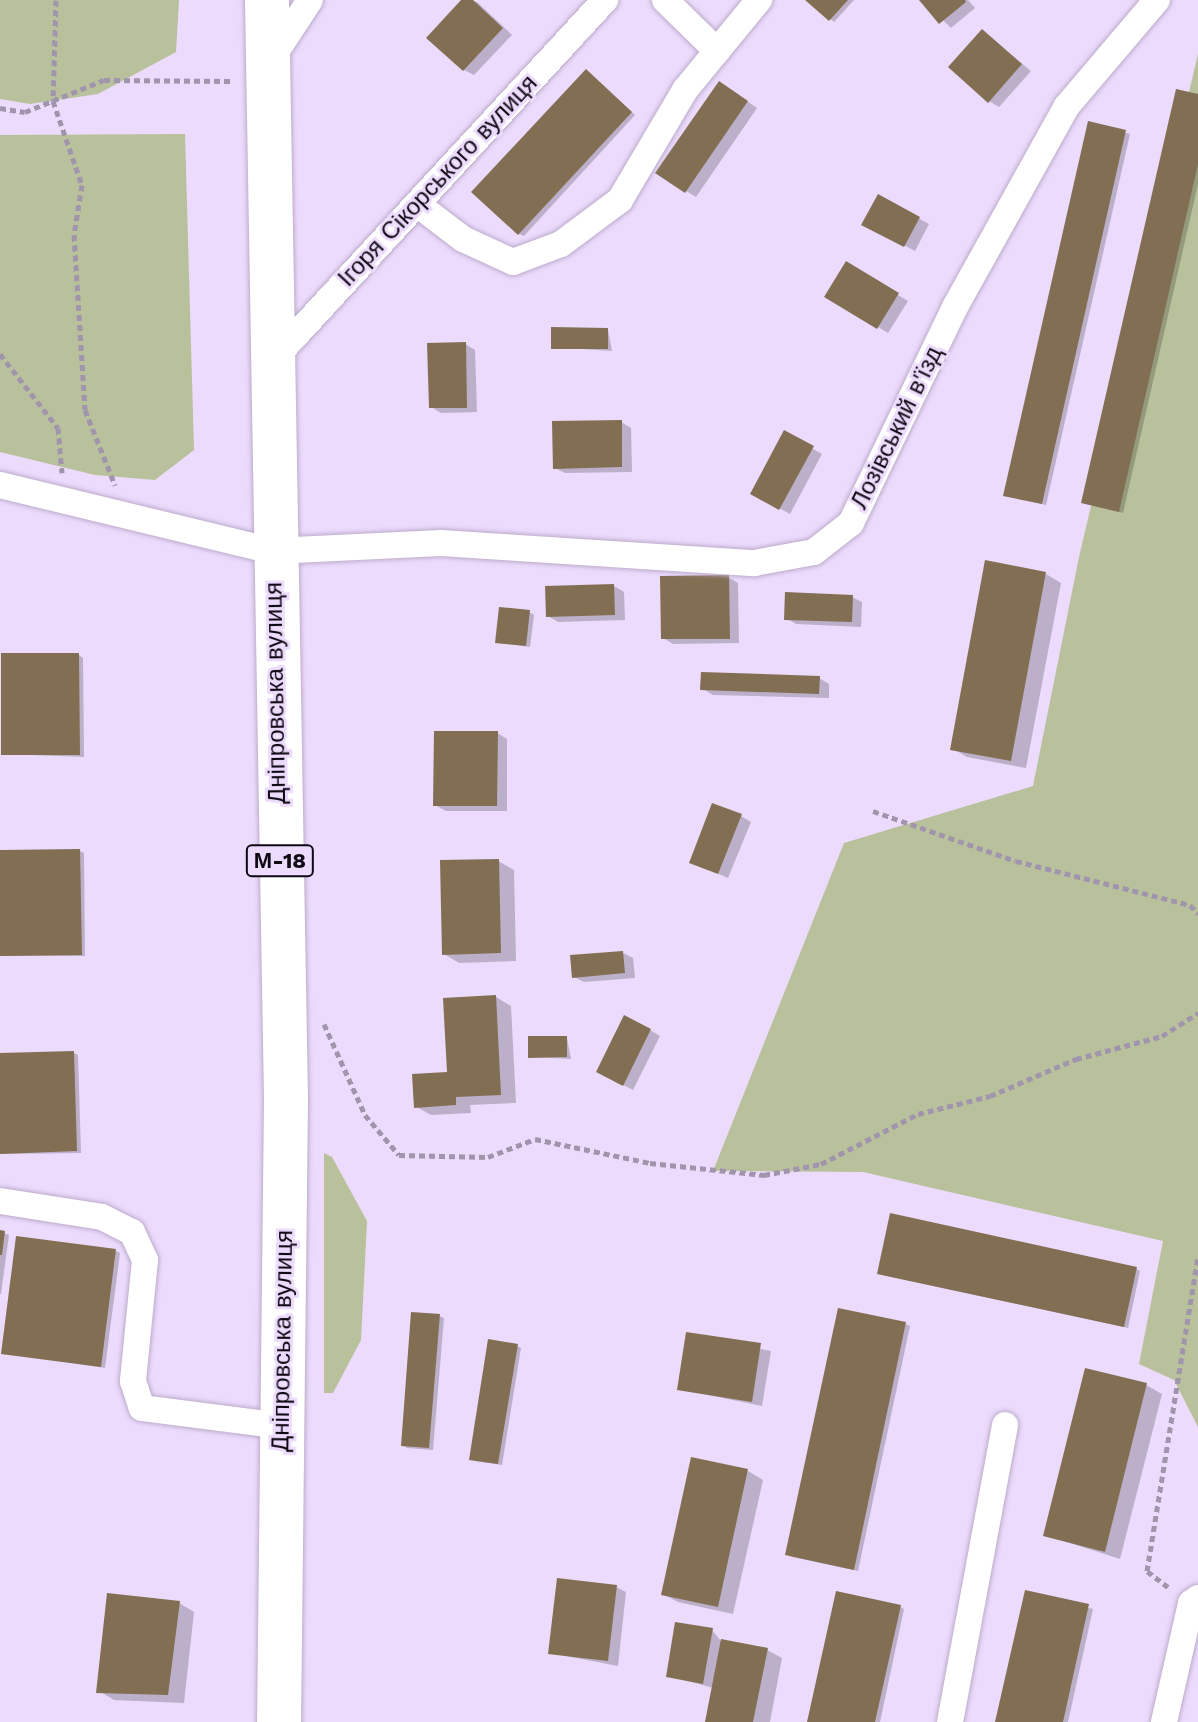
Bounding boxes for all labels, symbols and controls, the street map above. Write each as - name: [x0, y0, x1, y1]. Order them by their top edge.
- street label: Ігоря Сікорського вулиця: [332, 69, 544, 293]
- street label: Лозівський в'їзд: [845, 342, 949, 514]
- street label: Дніпровська вулиця: [260, 582, 292, 804]
- road number: М-18: [244, 843, 316, 879]
- street label: Дніпровська вулиця: [267, 1230, 299, 1452]

